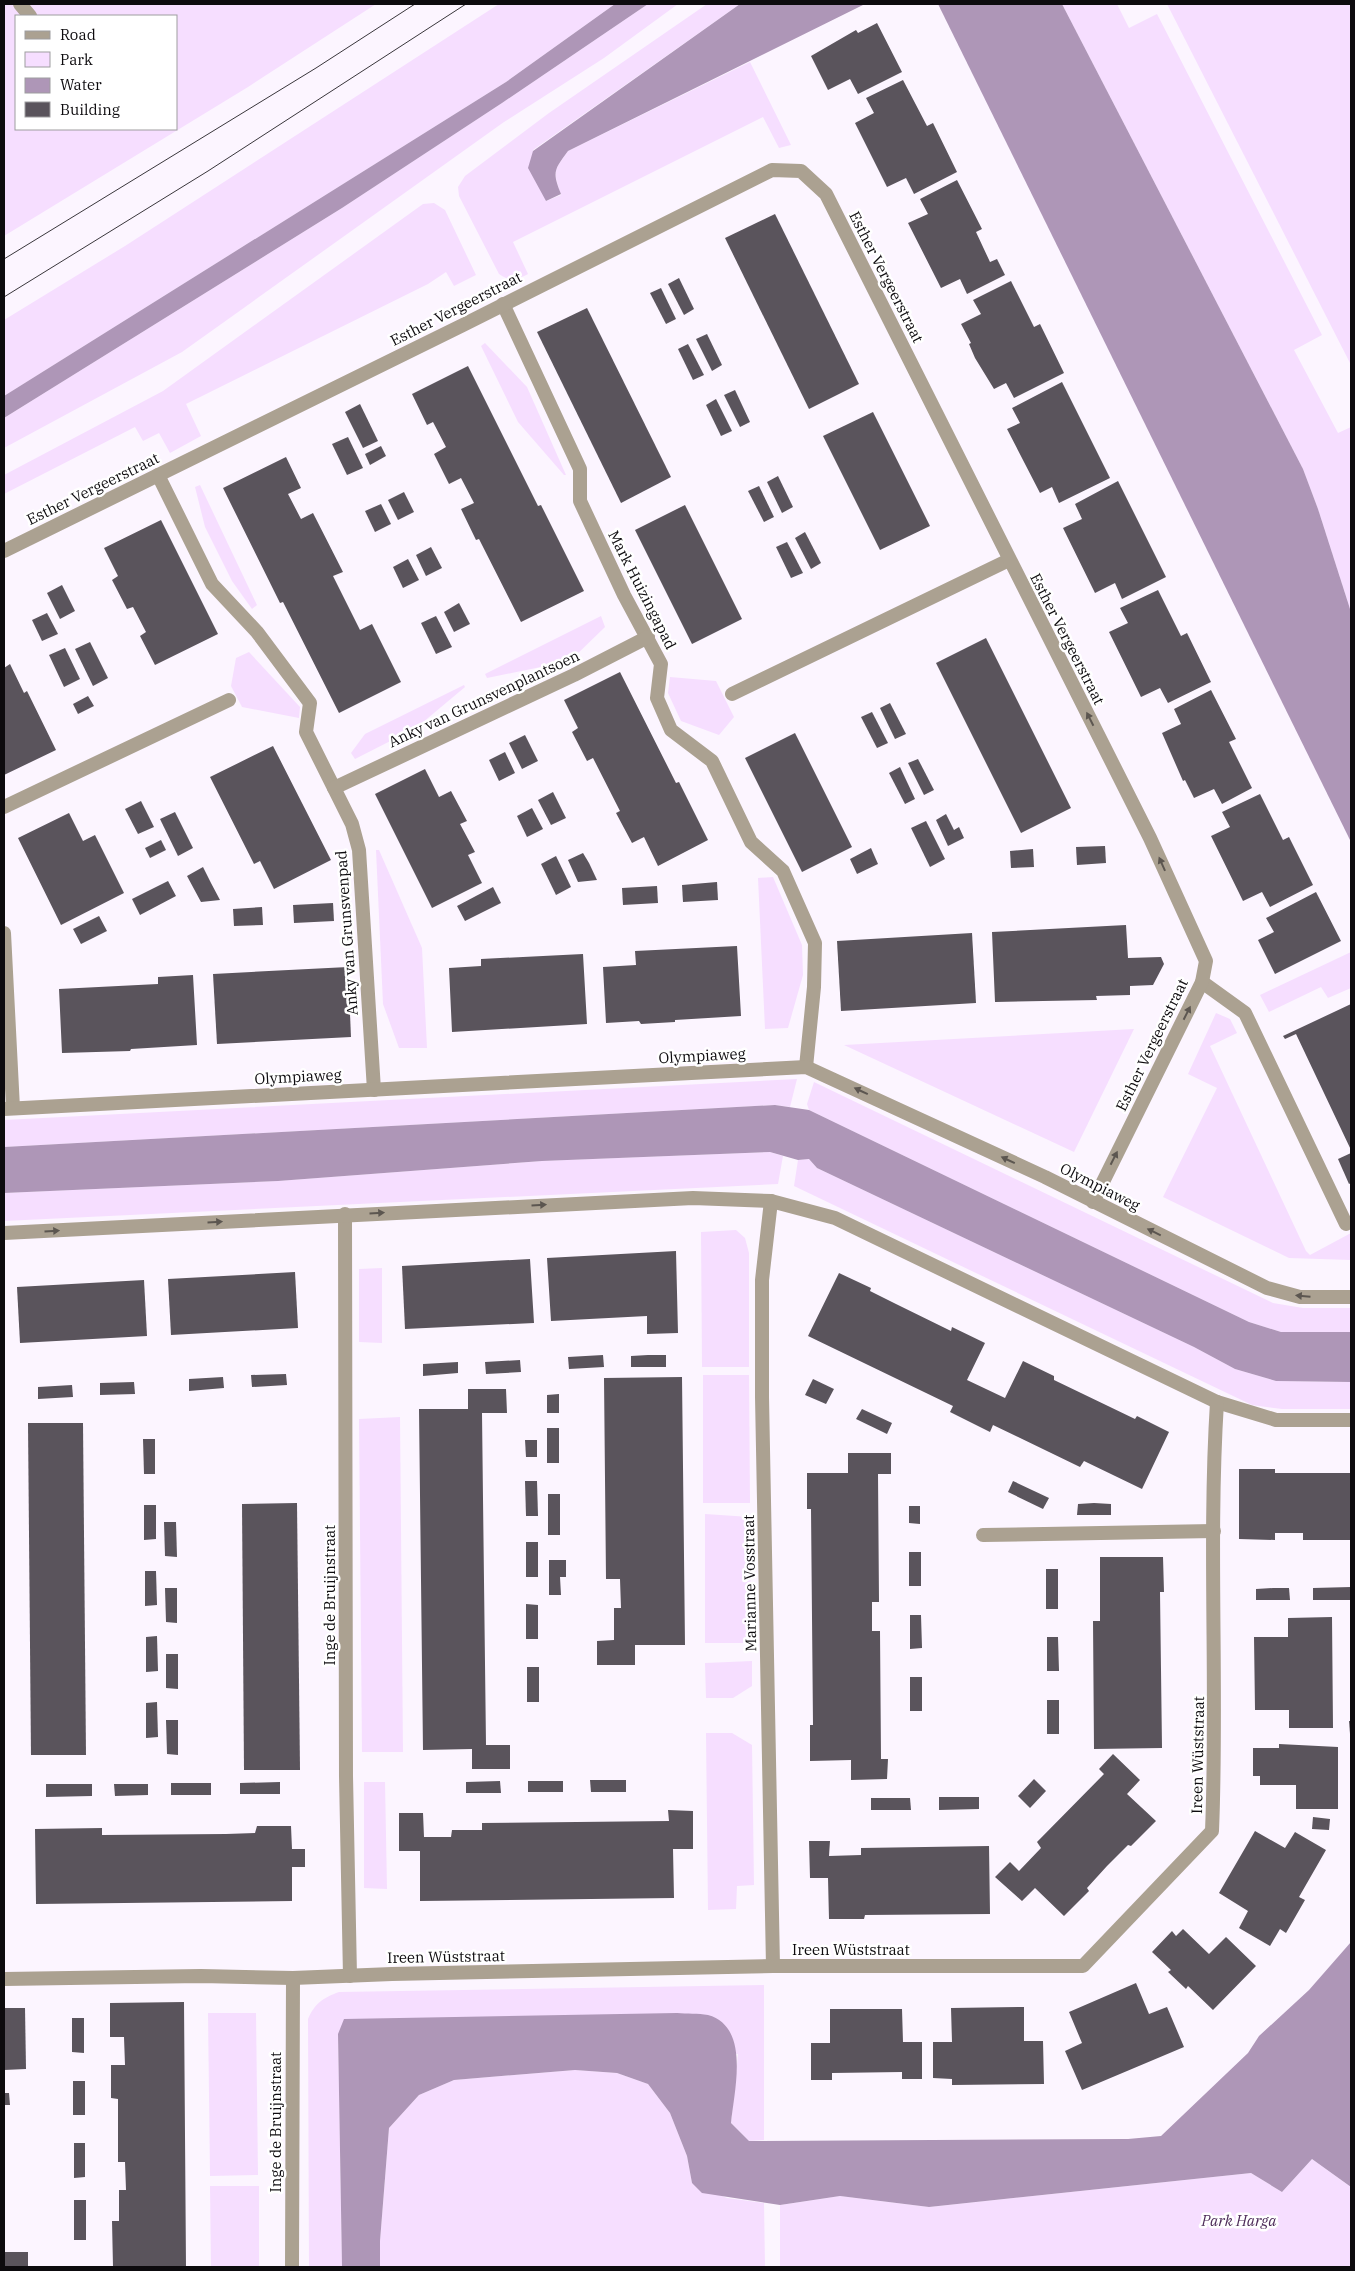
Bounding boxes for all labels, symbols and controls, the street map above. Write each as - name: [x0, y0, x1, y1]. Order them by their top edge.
- legend: [15, 15, 178, 130]
- text: Road: [60, 25, 96, 44]
- text: Park: [60, 50, 93, 69]
- text: Water: [60, 75, 102, 94]
- text: Building: [60, 100, 120, 119]
- street label: Esther Vergeerstraat: [845, 208, 928, 346]
- street label: Esther Vergeerstraat: [387, 267, 525, 350]
- street label: Esther Vergeerstraat: [23, 448, 162, 529]
- street label: Mark Huizingapad: [604, 527, 681, 652]
- street label: Esther Vergeerstraat: [1026, 570, 1109, 708]
- street label: Anky van Grunsvenplantsoen: [385, 646, 583, 751]
- one-way arrow: [1086, 711, 1094, 726]
- street label: Anky van Grunsvenpad: [331, 850, 362, 1016]
- one-way arrow: [1158, 857, 1166, 871]
- street label: Esther Vergeerstraat: [1111, 975, 1192, 1114]
- one-way arrow: [1183, 1006, 1191, 1020]
- street label: Olympiaweg: [658, 1044, 746, 1067]
- street label: Olympiaweg: [254, 1065, 342, 1088]
- one-way arrow: [854, 1087, 869, 1095]
- one-way arrow: [1110, 1151, 1118, 1166]
- one-way arrow: [1001, 1156, 1016, 1164]
- street label: Olympiaweg: [1057, 1158, 1143, 1215]
- one-way arrow: [532, 1201, 548, 1209]
- one-way arrow: [369, 1208, 385, 1216]
- one-way arrow: [207, 1217, 223, 1225]
- one-way arrow: [45, 1226, 61, 1234]
- one-way arrow: [1147, 1228, 1161, 1236]
- one-way arrow: [1294, 1292, 1310, 1300]
- street label: Marianne Vosstraat: [739, 1514, 760, 1652]
- street label: Inge de Bruijnstraat: [320, 1525, 339, 1665]
- street label: Ireen Wüststraat: [1187, 1696, 1208, 1814]
- street label: Ireen Wüststraat: [792, 1940, 910, 1959]
- street label: Ireen Wüststraat: [387, 1946, 505, 1967]
- street label: Inge de Bruijnstraat: [266, 2052, 285, 2192]
- park label: Park Harga: [1201, 2211, 1277, 2230]

